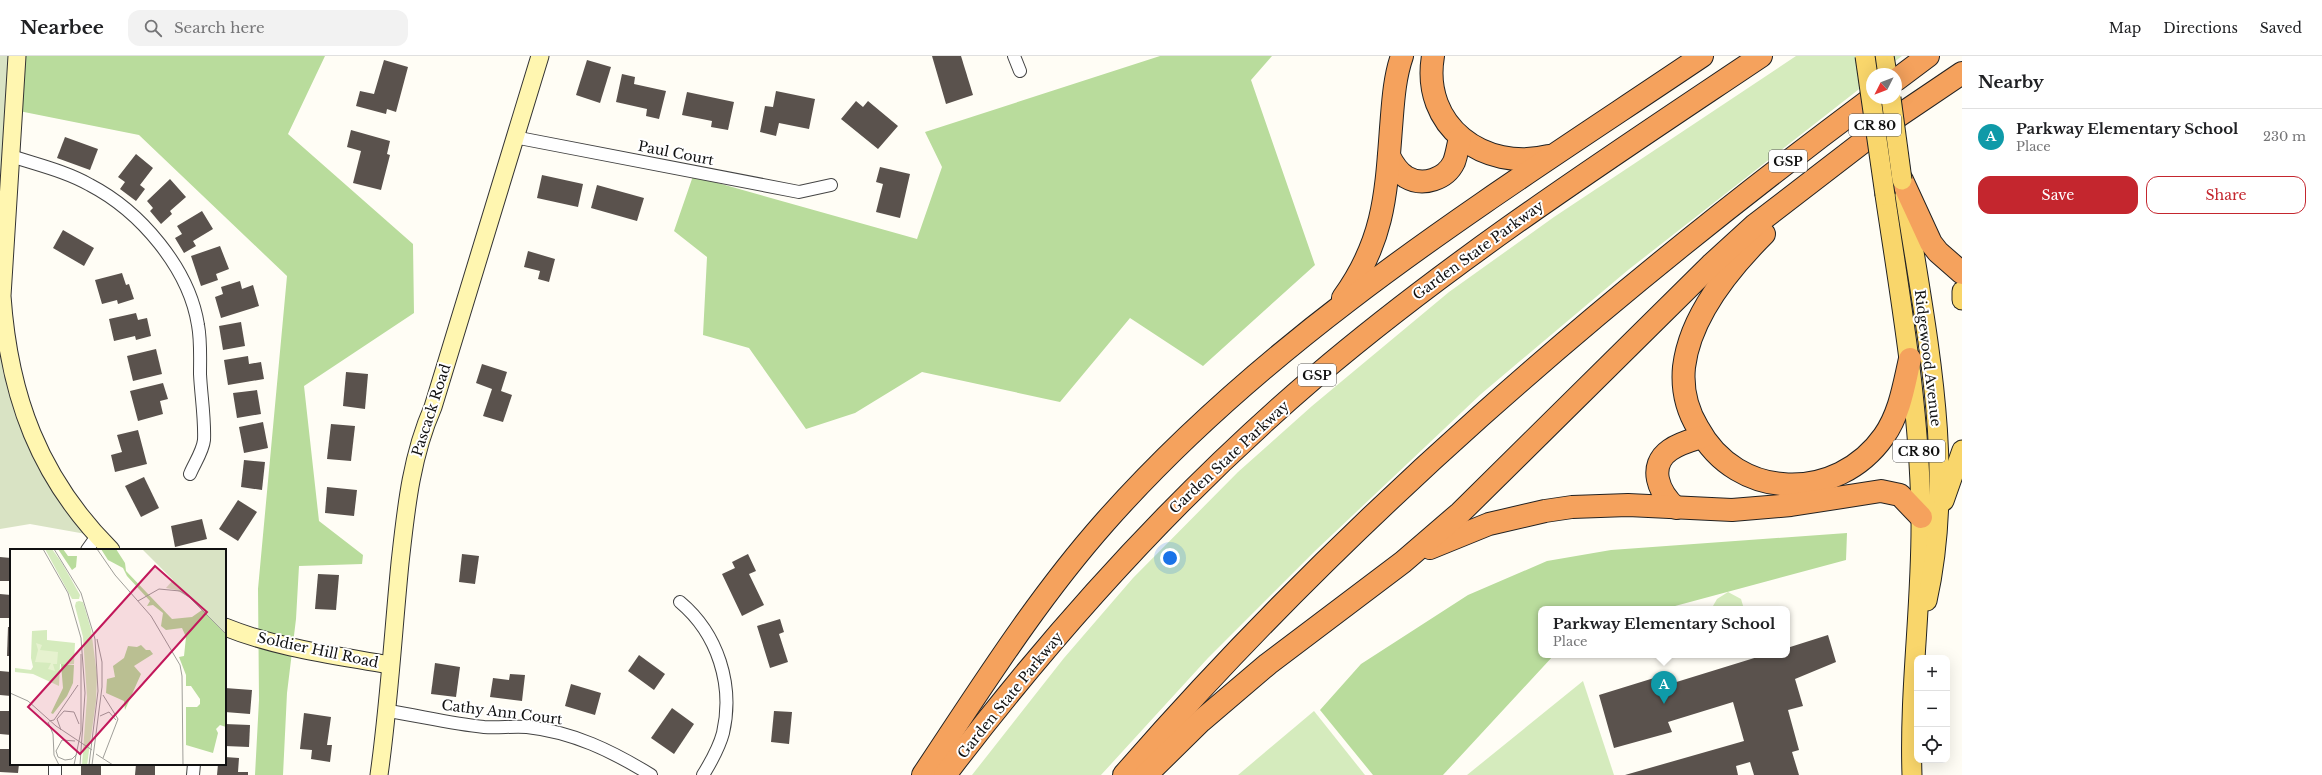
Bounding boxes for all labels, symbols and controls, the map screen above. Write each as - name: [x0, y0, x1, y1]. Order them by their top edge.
- search box: [128, 10, 408, 46]
- text: Nearbee: [20, 16, 104, 39]
- icon: search: [142, 17, 164, 39]
- text: Search here: [174, 18, 265, 37]
- text: Map: [2109, 19, 2141, 37]
- text: Directions: [2163, 19, 2238, 37]
- text: Saved: [2260, 19, 2302, 37]
- north arrow: [1866, 68, 1902, 104]
- text: Nearby: [1978, 72, 2044, 93]
- road number: CR 80: [1849, 114, 1901, 136]
- text: Parkway Elementary School: [2016, 119, 2238, 138]
- text: A: [1986, 128, 1996, 145]
- text: 230 m: [2263, 128, 2306, 145]
- street label: Paul Court: [637, 137, 716, 169]
- text: Place: [2016, 138, 2051, 155]
- road number: GSP: [1769, 150, 1807, 172]
- button: Save: [1978, 176, 2138, 214]
- button: Share: [2146, 176, 2306, 214]
- street label: Garden State Parkway: [1409, 196, 1547, 304]
- street label: Ridgewood Avenue: [1911, 289, 1945, 427]
- street label: Pascack Road: [408, 361, 455, 458]
- road number: GSP: [1298, 364, 1336, 386]
- street label: Garden State Parkway: [1165, 397, 1293, 517]
- road number: CR 80: [1893, 440, 1945, 462]
- your location: [1160, 548, 1180, 568]
- inset map: [10, 549, 226, 765]
- popup: [1538, 606, 1790, 658]
- text: Parkway Elementary School: [1553, 614, 1775, 633]
- street label: Soldier Hill Road: [256, 628, 381, 672]
- street label: Garden State Parkway: [953, 628, 1067, 762]
- text: Place: [1553, 633, 1588, 650]
- map controls: [1914, 655, 1950, 763]
- button: +: [1914, 655, 1950, 691]
- pin: A: [1651, 671, 1677, 704]
- button: −: [1914, 691, 1950, 727]
- street label: Cathy Ann Court: [441, 696, 564, 728]
- button: locate: [1914, 727, 1950, 763]

